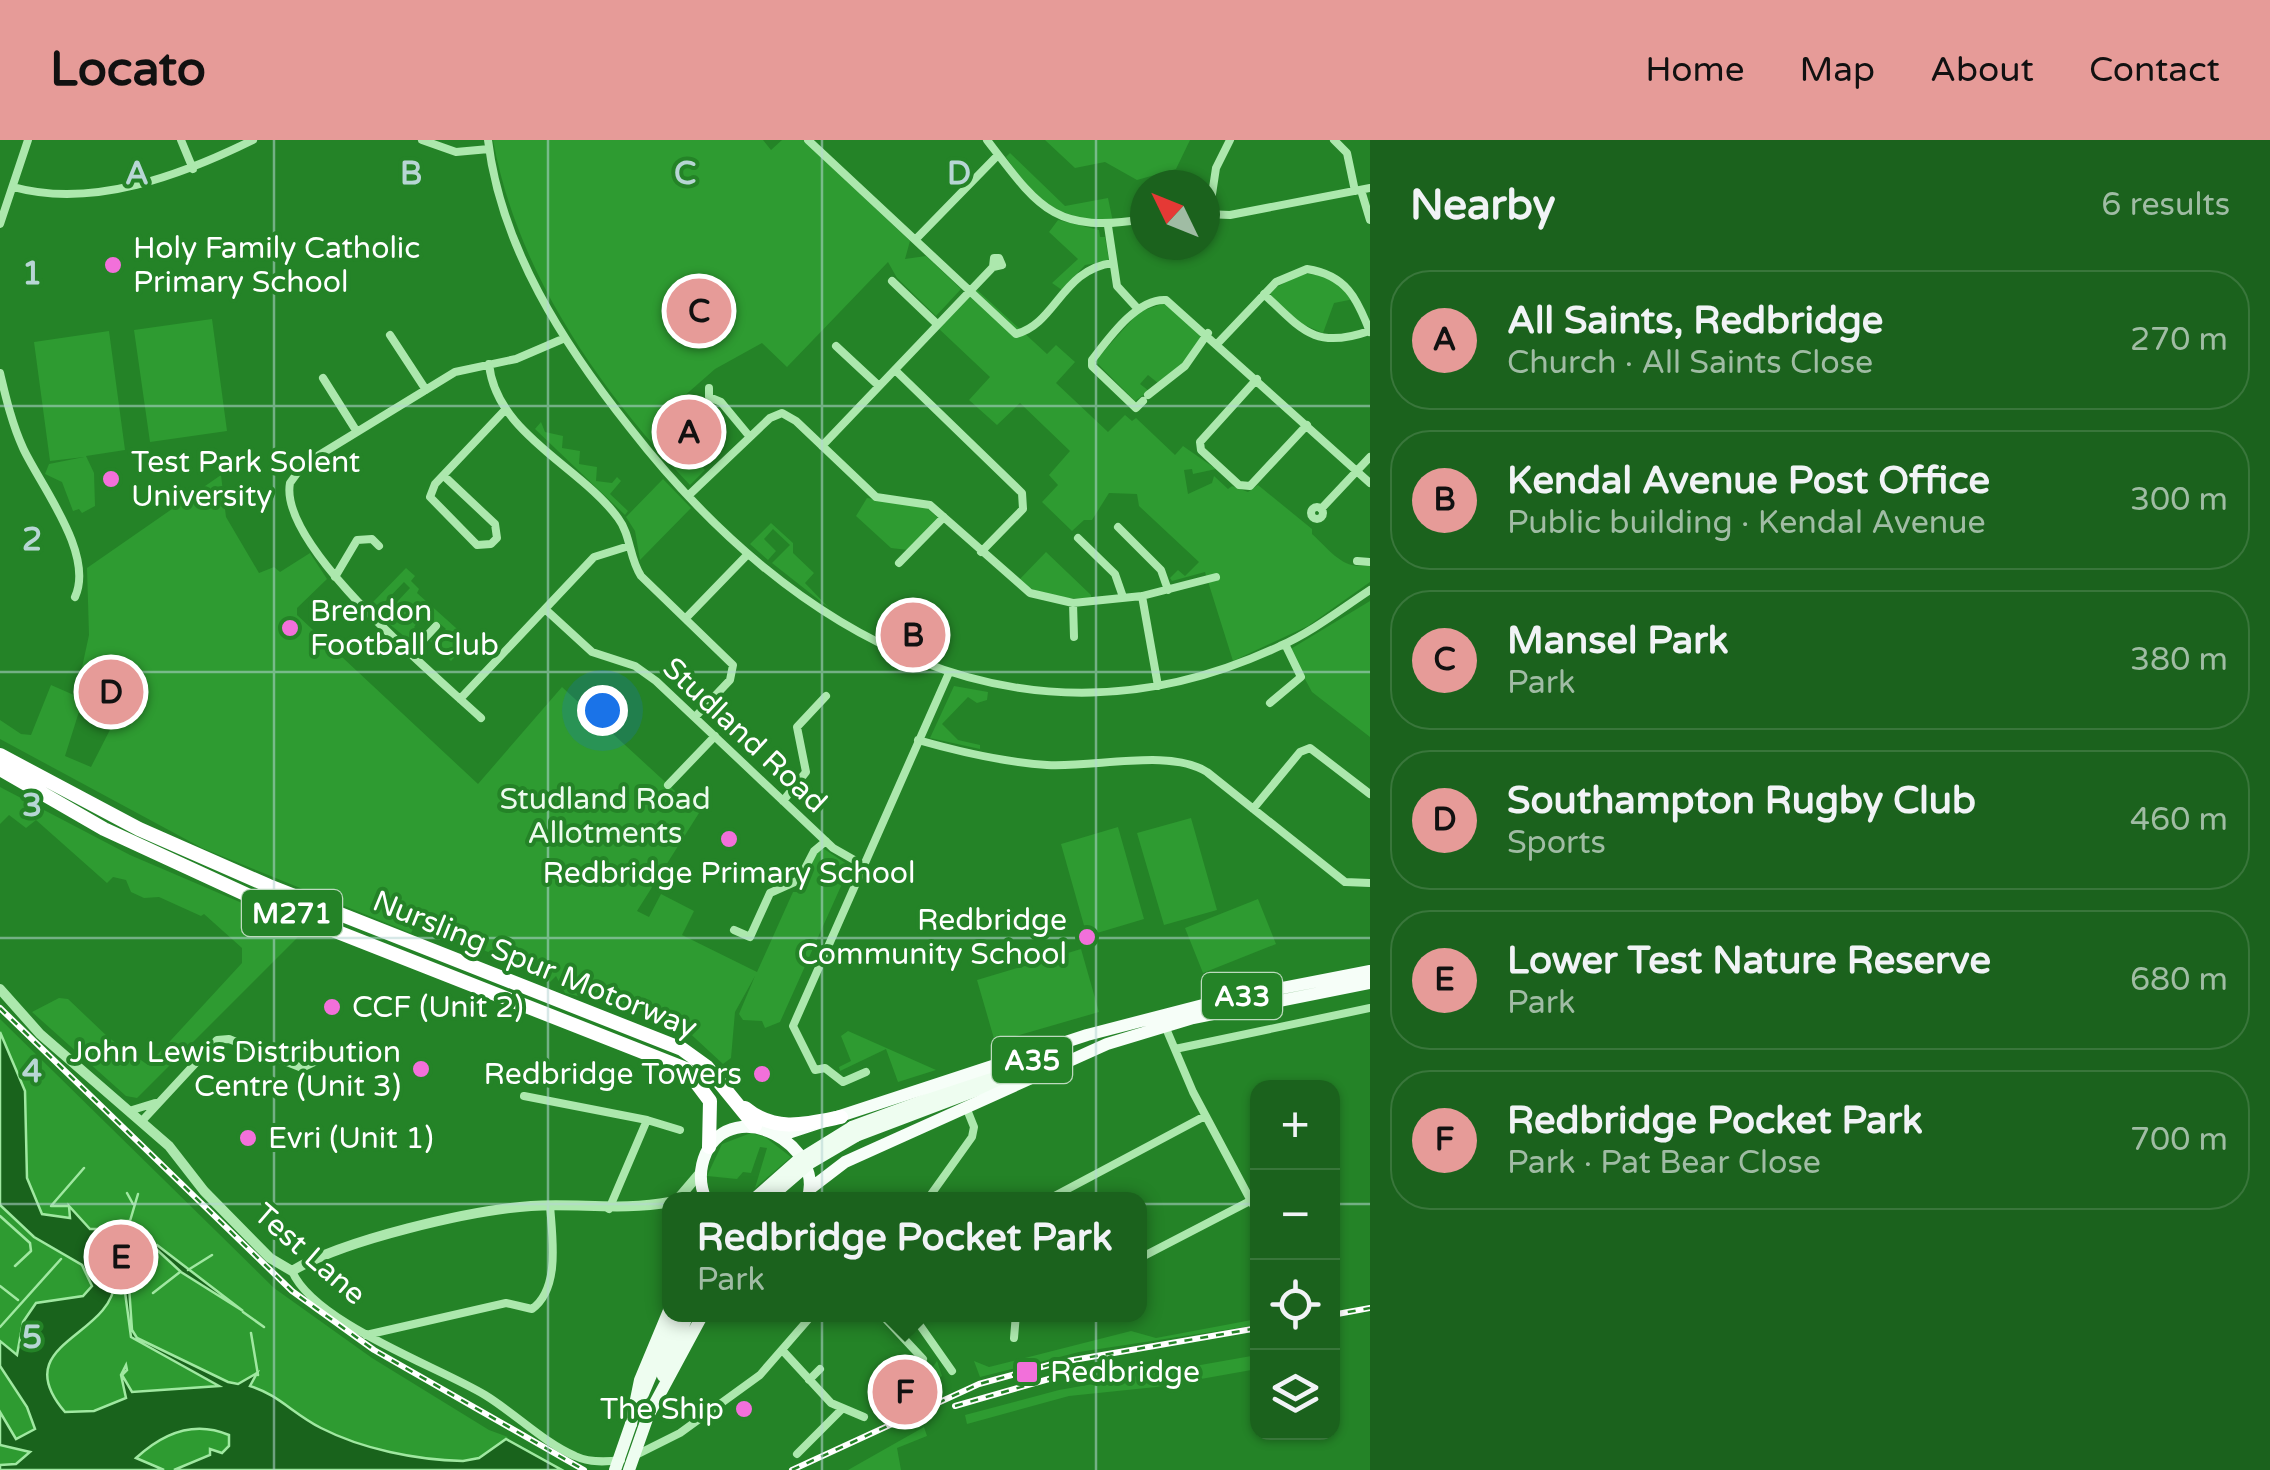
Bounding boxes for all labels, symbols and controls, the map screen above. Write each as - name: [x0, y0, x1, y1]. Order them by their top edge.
- text: Locato: [50, 41, 206, 99]
- text: Home: [1645, 49, 1744, 91]
- text: Map: [1799, 49, 1875, 91]
- text: About: [1930, 49, 2034, 91]
- text: Contact: [2089, 49, 2220, 91]
- text: A: [125, 155, 149, 193]
- text: B: [400, 155, 422, 193]
- text: C: [674, 155, 696, 193]
- text: D: [947, 155, 971, 193]
- north arrow: [1130, 170, 1220, 260]
- text: Nearby: [1410, 180, 1555, 231]
- text: 6 results: [2101, 186, 2230, 224]
- place label: Holy Family Catholic Primary School: [133, 230, 420, 301]
- marker: Holy Family Catholic Primary School: [102, 254, 124, 276]
- text: 1: [22, 255, 42, 293]
- pin: C: [666, 274, 732, 348]
- text: All Saints, Redbridge: [1507, 298, 1883, 344]
- text: A: [1433, 321, 1456, 359]
- text: 270 m: [2130, 321, 2228, 359]
- text: Church · All Saints Close: [1507, 344, 1873, 382]
- pin: A: [656, 394, 722, 470]
- place label: Test Park Solent University: [131, 444, 360, 515]
- text: Kendal Avenue Post Office: [1507, 458, 1990, 504]
- marker: Test Park Solent University: [100, 468, 122, 490]
- text: B: [1433, 481, 1456, 519]
- text: 300 m: [2130, 481, 2228, 519]
- text: Public building · Kendal Avenue: [1507, 504, 1986, 542]
- text: 2: [22, 521, 42, 559]
- place label: Brendon Football Club: [310, 593, 499, 664]
- pin: B: [880, 598, 946, 672]
- marker: Brendon Football Club: [279, 617, 301, 639]
- text: Mansel Park: [1507, 618, 1728, 664]
- text: C: [1433, 641, 1456, 679]
- text: 380 m: [2130, 641, 2228, 679]
- street label: Studland Road: [655, 650, 835, 821]
- pin: D: [78, 654, 144, 730]
- text: Park: [1507, 664, 1575, 702]
- your location: [577, 685, 628, 736]
- text: Southampton Rugby Club: [1507, 778, 1976, 824]
- park label: Studland Road Allotments: [499, 781, 711, 852]
- text: 3: [22, 787, 42, 825]
- text: D: [1432, 801, 1457, 839]
- text: 460 m: [2130, 801, 2228, 839]
- text: Sports: [1507, 824, 1606, 862]
- marker: Redbridge Primary School: [718, 828, 740, 850]
- place label: Redbridge Primary School: [542, 855, 916, 892]
- street label: Nursling Spur Motorway: [367, 882, 702, 1047]
- road number: M271: [242, 890, 342, 936]
- place label: Redbridge Community School: [798, 902, 1067, 973]
- marker: Redbridge Community School: [1076, 926, 1098, 948]
- text: Lower Test Nature Reserve: [1507, 938, 1991, 984]
- text: E: [1434, 961, 1455, 999]
- text: 680 m: [2130, 961, 2228, 999]
- road number: A33: [1202, 973, 1282, 1019]
- text: Park: [1507, 984, 1575, 1022]
- place label: CCF (Unit 2): [352, 989, 524, 1026]
- marker: CCF (Unit 2): [321, 996, 343, 1018]
- place label: John Lewis Distribution Centre (Unit 3): [70, 1034, 401, 1105]
- road number: A35: [992, 1037, 1072, 1083]
- text: 4: [22, 1053, 42, 1091]
- place label: Redbridge Towers: [483, 1056, 742, 1093]
- marker: John Lewis Distribution Centre (Unit 3): [410, 1058, 432, 1080]
- marker: Redbridge Towers: [751, 1063, 773, 1085]
- map controls: [1250, 1080, 1340, 1440]
- button: +: [1250, 1080, 1340, 1170]
- text: Redbridge Pocket Park: [1507, 1098, 1923, 1144]
- place label: Evri (Unit 1): [268, 1120, 434, 1157]
- text: F: [1435, 1121, 1454, 1159]
- text: 700 m: [2130, 1121, 2228, 1159]
- marker: Evri (Unit 1): [237, 1127, 259, 1149]
- text: Park · Pat Bear Close: [1507, 1144, 1821, 1182]
- button: −: [1250, 1170, 1340, 1260]
- popup: [662, 1192, 1147, 1322]
- street label: Test Lane: [246, 1196, 373, 1313]
- text: Redbridge Pocket Park: [697, 1215, 1112, 1261]
- pin: E: [88, 1220, 154, 1294]
- button: locate: [1250, 1260, 1340, 1350]
- text: Park: [697, 1261, 765, 1299]
- text: 5: [22, 1319, 42, 1357]
- button: layers: [1250, 1350, 1340, 1440]
- pin: F: [872, 1354, 938, 1430]
- place label: Redbridge: [1050, 1354, 1200, 1391]
- marker: Redbridge: [1014, 1359, 1040, 1385]
- place label: The Ship: [600, 1391, 724, 1428]
- marker: The Ship: [733, 1398, 755, 1420]

